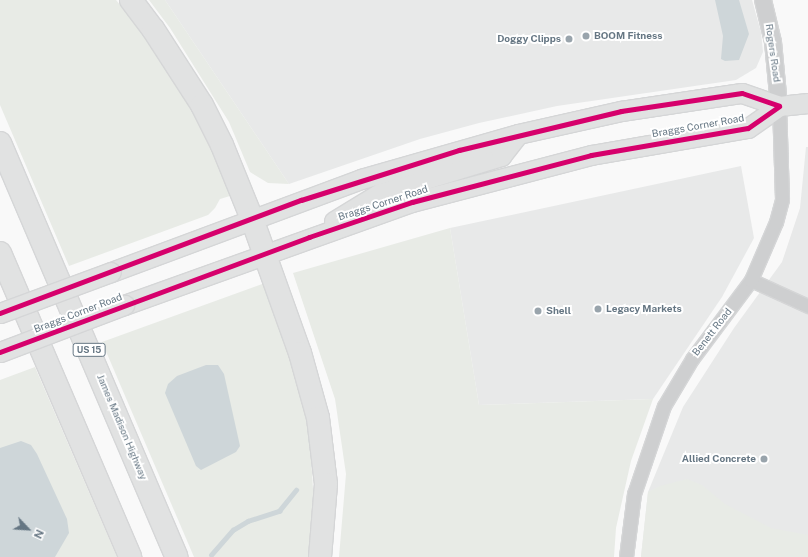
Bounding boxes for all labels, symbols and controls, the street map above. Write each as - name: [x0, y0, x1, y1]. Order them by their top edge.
- street label: Rogers Road: [763, 23, 783, 83]
- place label: BOOM Fitness: [594, 30, 663, 42]
- marker: BOOM Fitness: [581, 31, 591, 41]
- place label: Doggy Clipps: [497, 33, 561, 45]
- marker: Doggy Clipps: [564, 34, 574, 44]
- street label: Braggs Corner Road: [651, 112, 745, 140]
- street label: Braggs Corner Road: [337, 183, 429, 223]
- street label: Braggs Corner Road: [32, 291, 124, 335]
- place label: Legacy Markets: [606, 303, 682, 315]
- marker: Legacy Markets: [593, 304, 603, 314]
- place label: Shell: [546, 305, 571, 317]
- marker: Shell: [533, 306, 543, 316]
- street label: Benett Road: [690, 306, 734, 358]
- road number: US 15: [72, 343, 106, 357]
- street label: James Madison Highway: [94, 373, 150, 481]
- place label: Allied Concrete: [682, 453, 756, 465]
- marker: Allied Concrete: [759, 454, 769, 464]
- north arrow: [8, 509, 48, 549]
- text: N: [32, 528, 46, 541]

